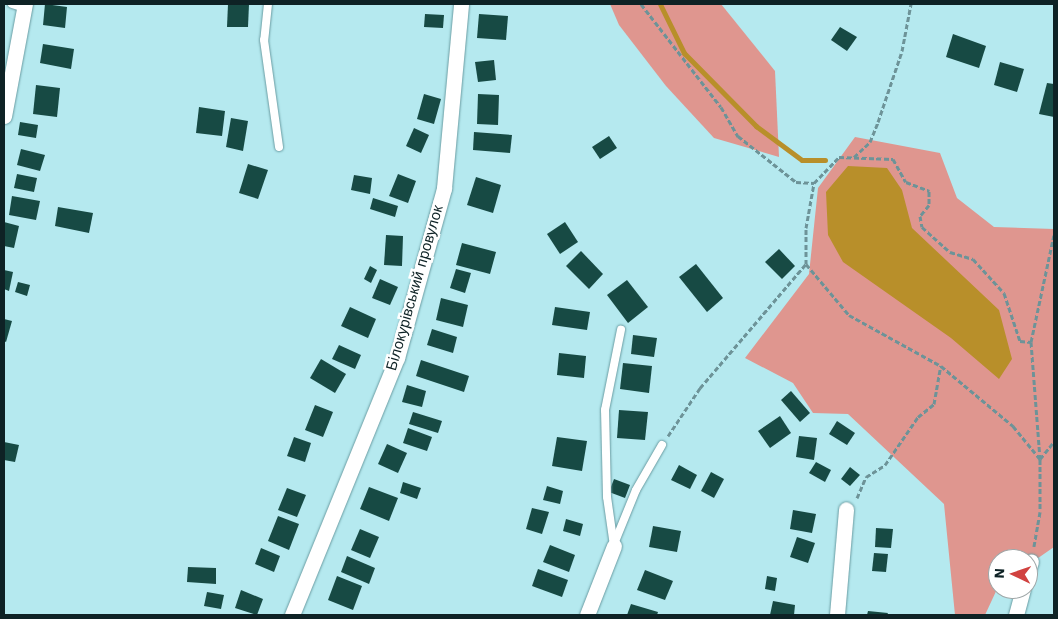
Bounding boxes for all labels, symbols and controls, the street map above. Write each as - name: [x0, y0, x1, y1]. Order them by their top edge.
- street label: Білокурівський провулок: [383, 203, 447, 373]
- north arrow: [988, 549, 1038, 599]
- text: N: [991, 568, 1007, 579]

